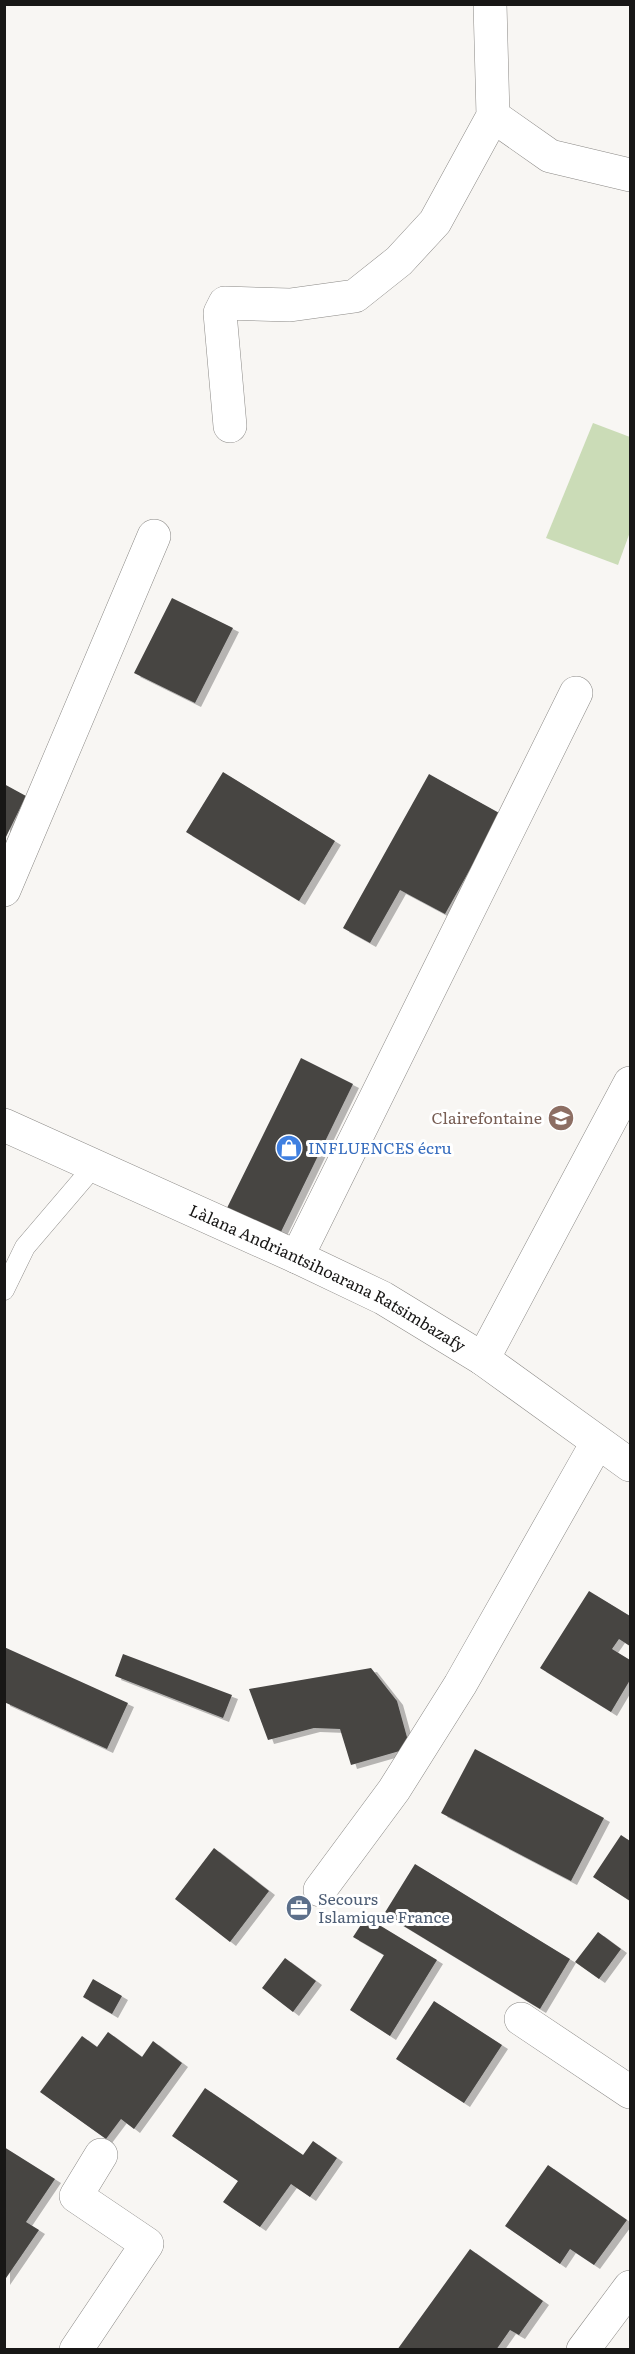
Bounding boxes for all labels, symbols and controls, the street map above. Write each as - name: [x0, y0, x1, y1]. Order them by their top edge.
- school or university icon: Clairefontaine: [546, 1103, 576, 1133]
- place label: Clairefontaine: [432, 1105, 542, 1129]
- shop icon: INFLUENCES écru: [274, 1133, 304, 1163]
- place label: INFLUENCES écru: [308, 1135, 452, 1159]
- street label: Làlana Andriantsihoarana Ratsimbazafy: [186, 1197, 472, 1357]
- place label: Secours Islamique France: [318, 1886, 450, 1928]
- office icon: Secours Islamique France: [284, 1893, 314, 1923]

